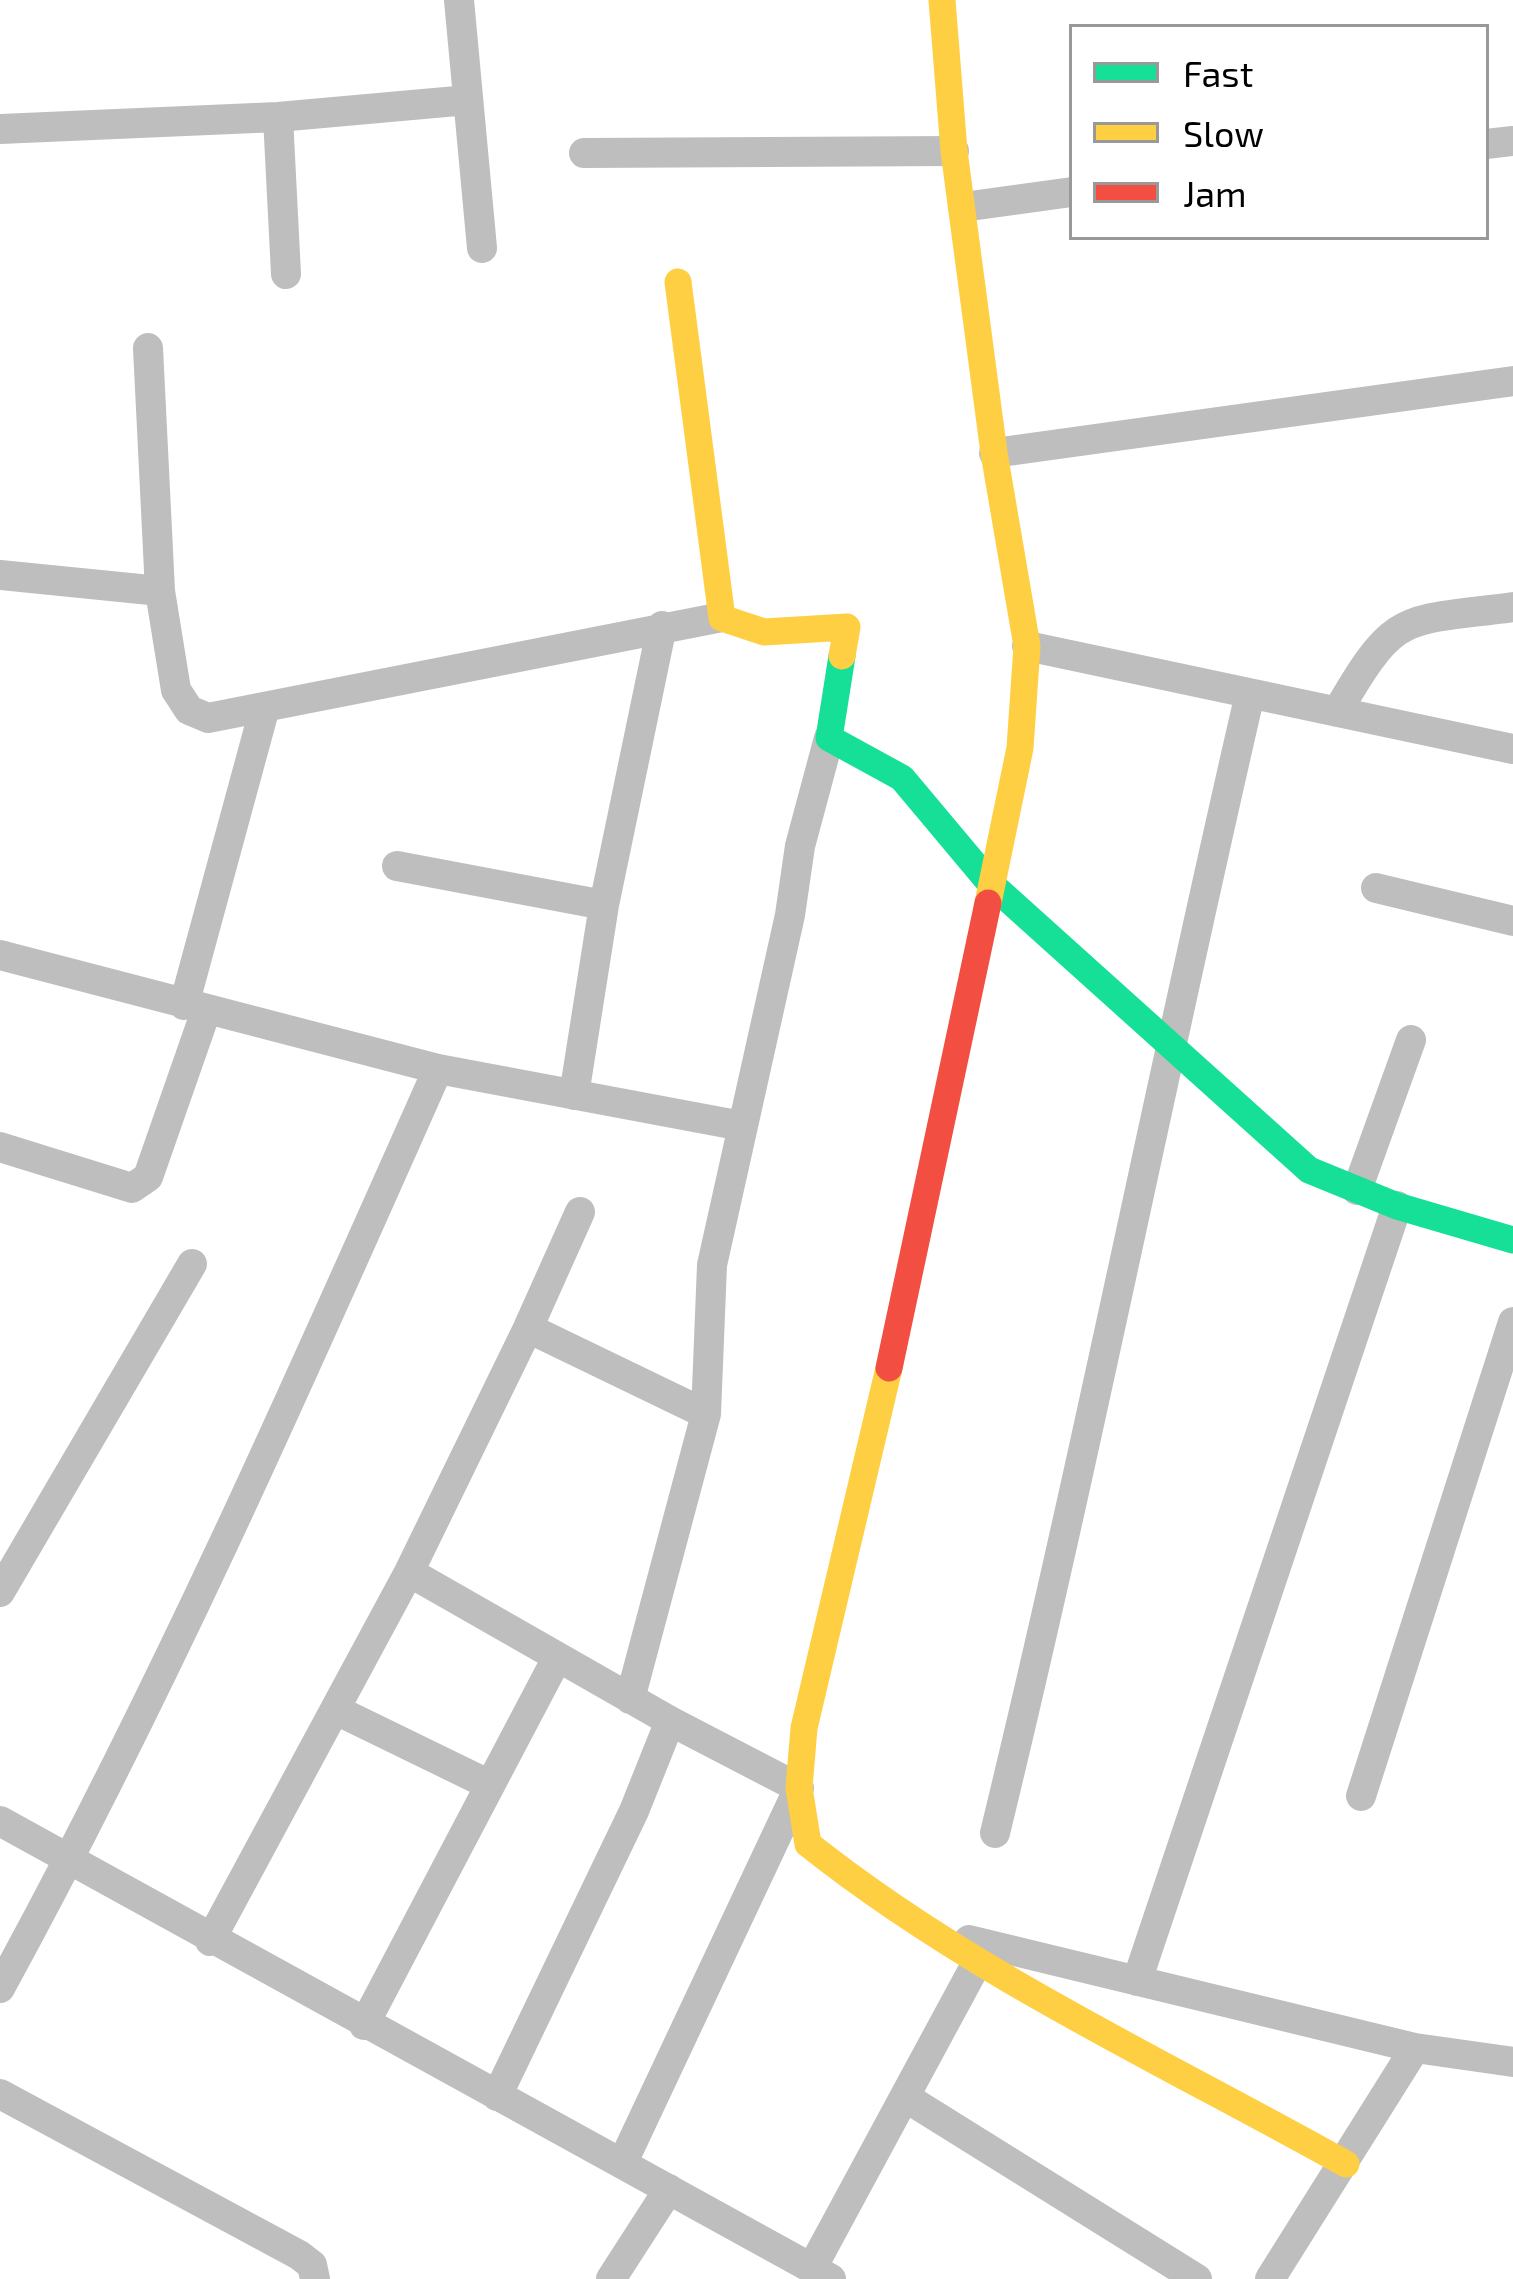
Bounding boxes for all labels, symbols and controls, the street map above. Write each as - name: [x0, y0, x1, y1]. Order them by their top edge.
- legend: [1069, 24, 1489, 240]
- text: Fast: [1183, 51, 1253, 94]
- text: Slow: [1183, 111, 1264, 154]
- text: Jam: [1183, 171, 1247, 214]

